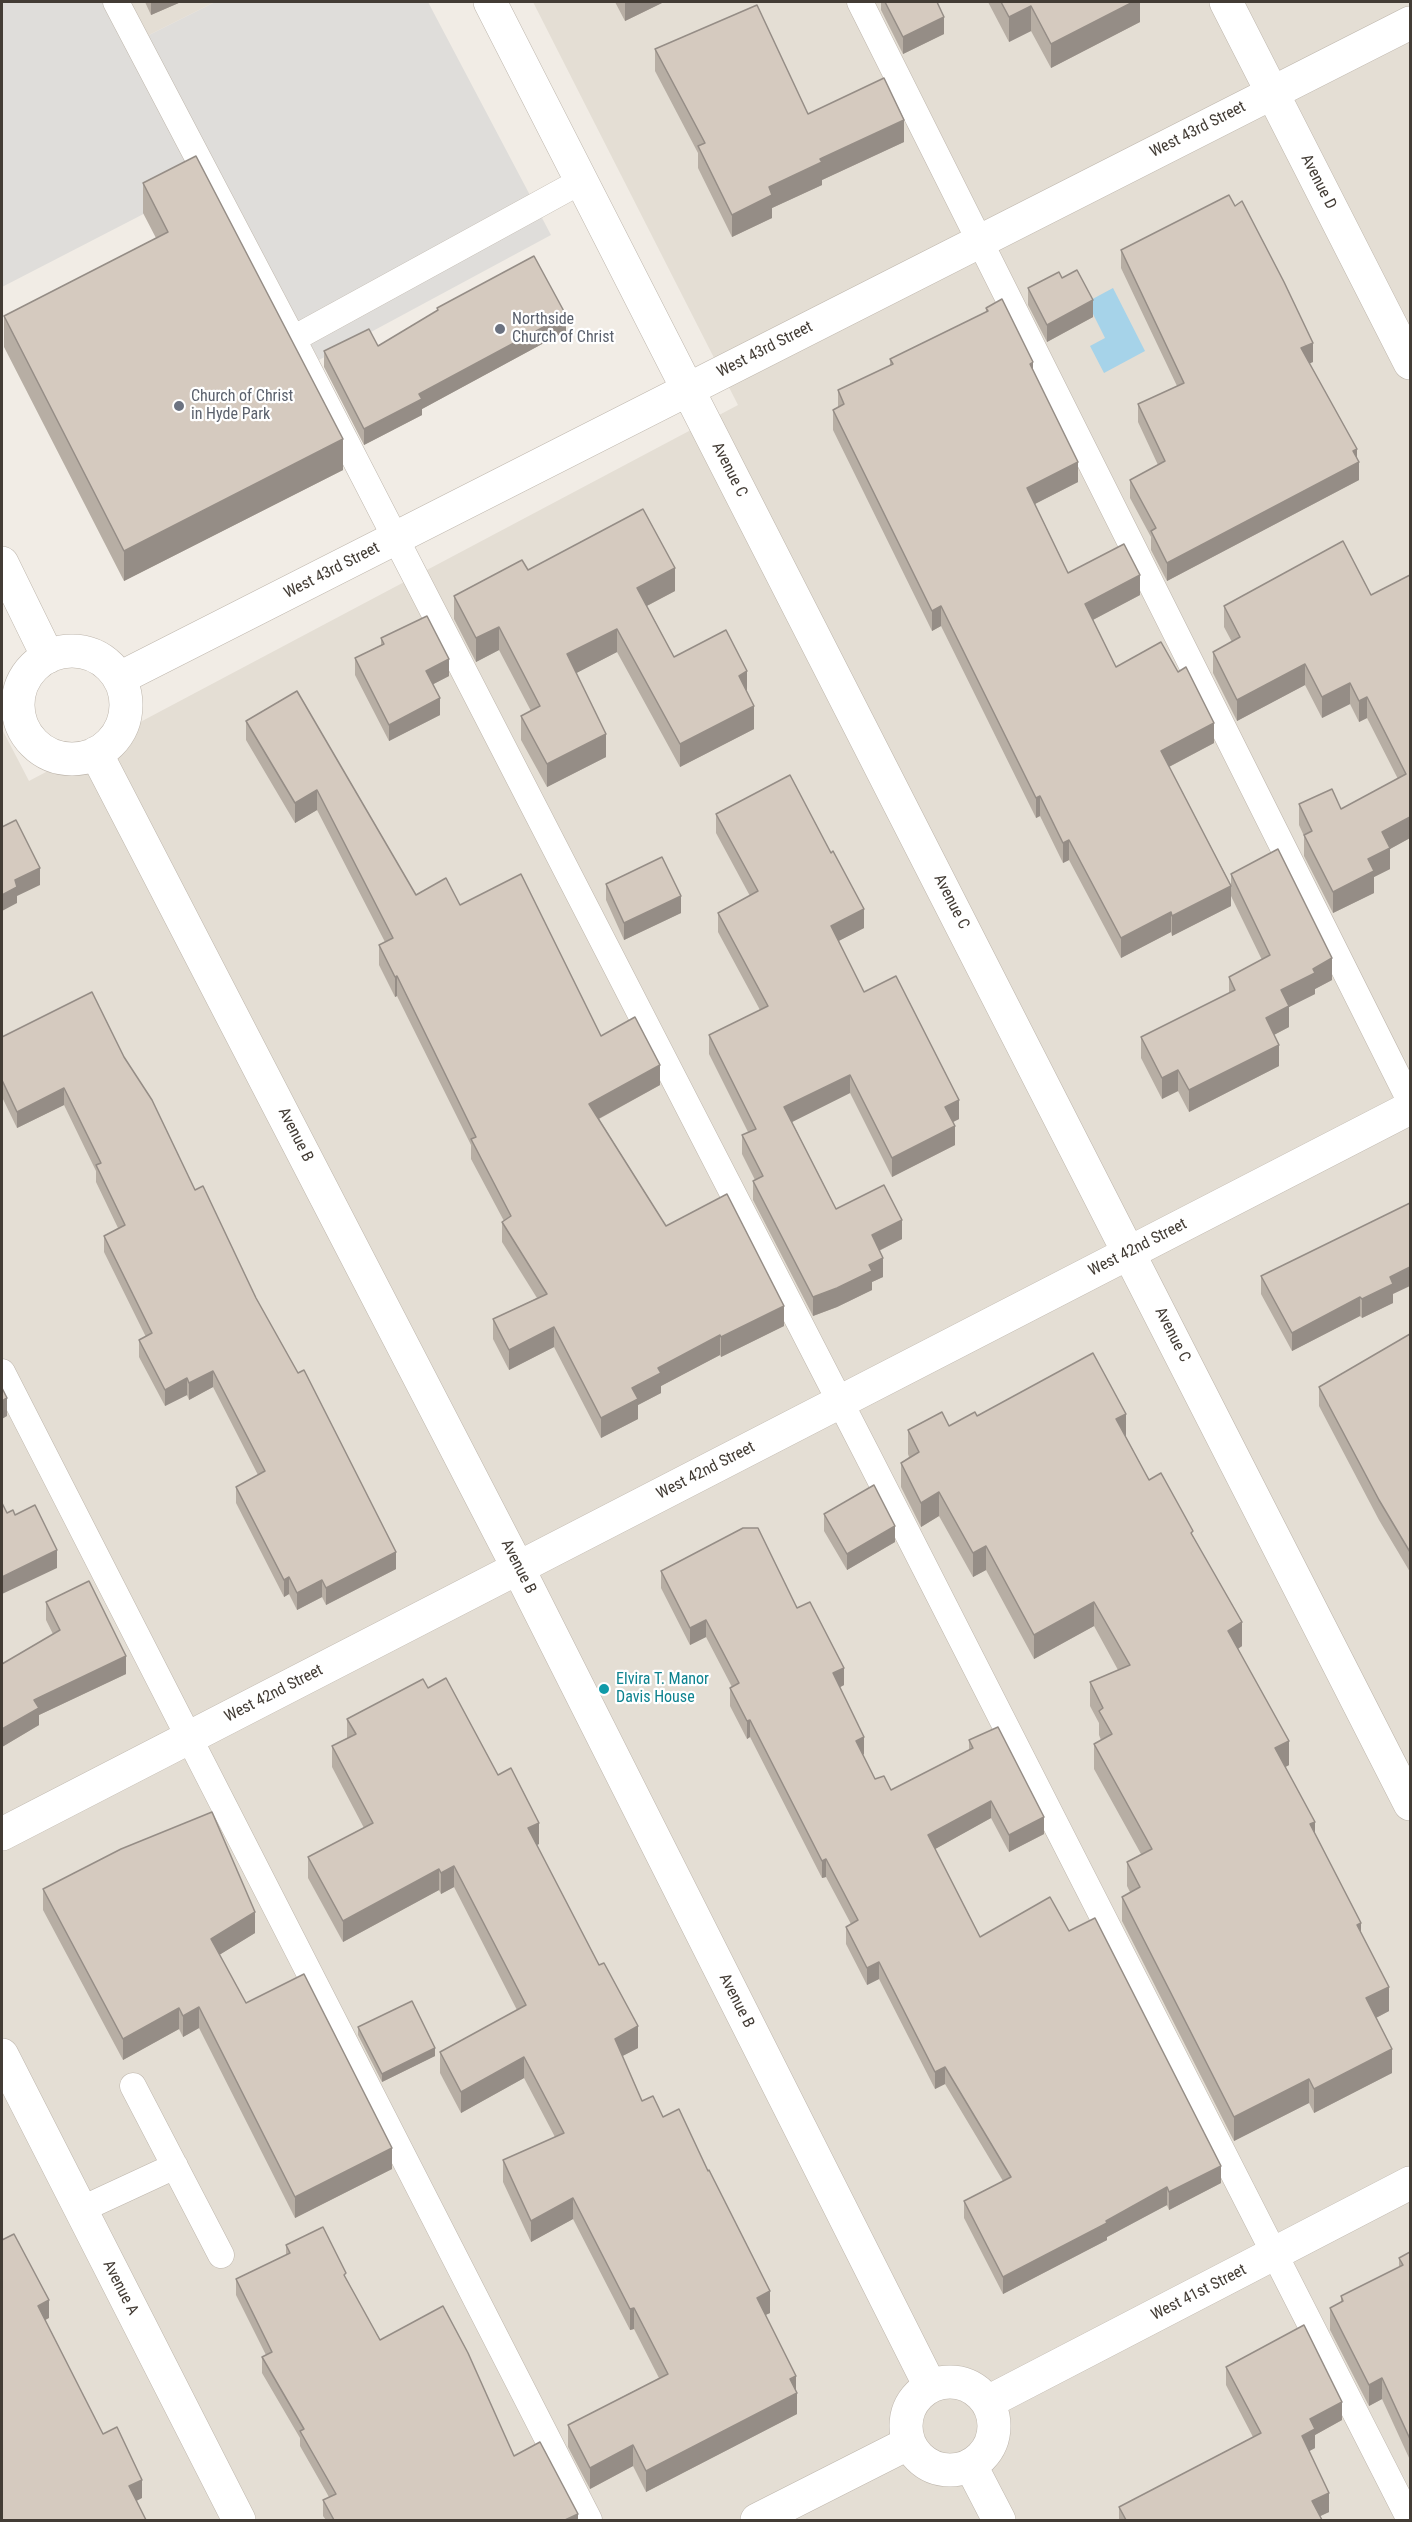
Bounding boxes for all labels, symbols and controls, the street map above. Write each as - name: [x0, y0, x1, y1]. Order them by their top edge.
- street label: West 43rd Street: [1147, 98, 1249, 162]
- street label: Avenue D: [1296, 151, 1340, 213]
- place label: Northside Church of Christ: [512, 310, 614, 348]
- street label: West 43rd Street: [714, 318, 816, 382]
- marker: Northside Church of Christ: [493, 322, 507, 336]
- place label: Church of Christ in Hyde Park: [191, 387, 293, 425]
- marker: Church of Christ in Hyde Park: [172, 399, 186, 413]
- street label: Avenue C: [707, 439, 751, 501]
- street label: West 43rd Street: [281, 539, 383, 603]
- street label: Avenue C: [929, 871, 973, 933]
- street label: Avenue B: [273, 1105, 317, 1165]
- street label: West 42nd Street: [1086, 1215, 1190, 1281]
- street label: Avenue C: [1150, 1304, 1194, 1366]
- street label: West 42nd Street: [654, 1438, 758, 1504]
- street label: Avenue B: [496, 1537, 540, 1597]
- street label: West 42nd Street: [222, 1661, 326, 1727]
- place label: Elvira T. Manor Davis House: [616, 1670, 709, 1708]
- marker: Elvira T. Manor Davis House: [597, 1682, 611, 1696]
- street label: Avenue B: [714, 1971, 758, 2031]
- street label: Avenue A: [98, 2257, 142, 2319]
- street label: West 41st Street: [1148, 2261, 1250, 2325]

